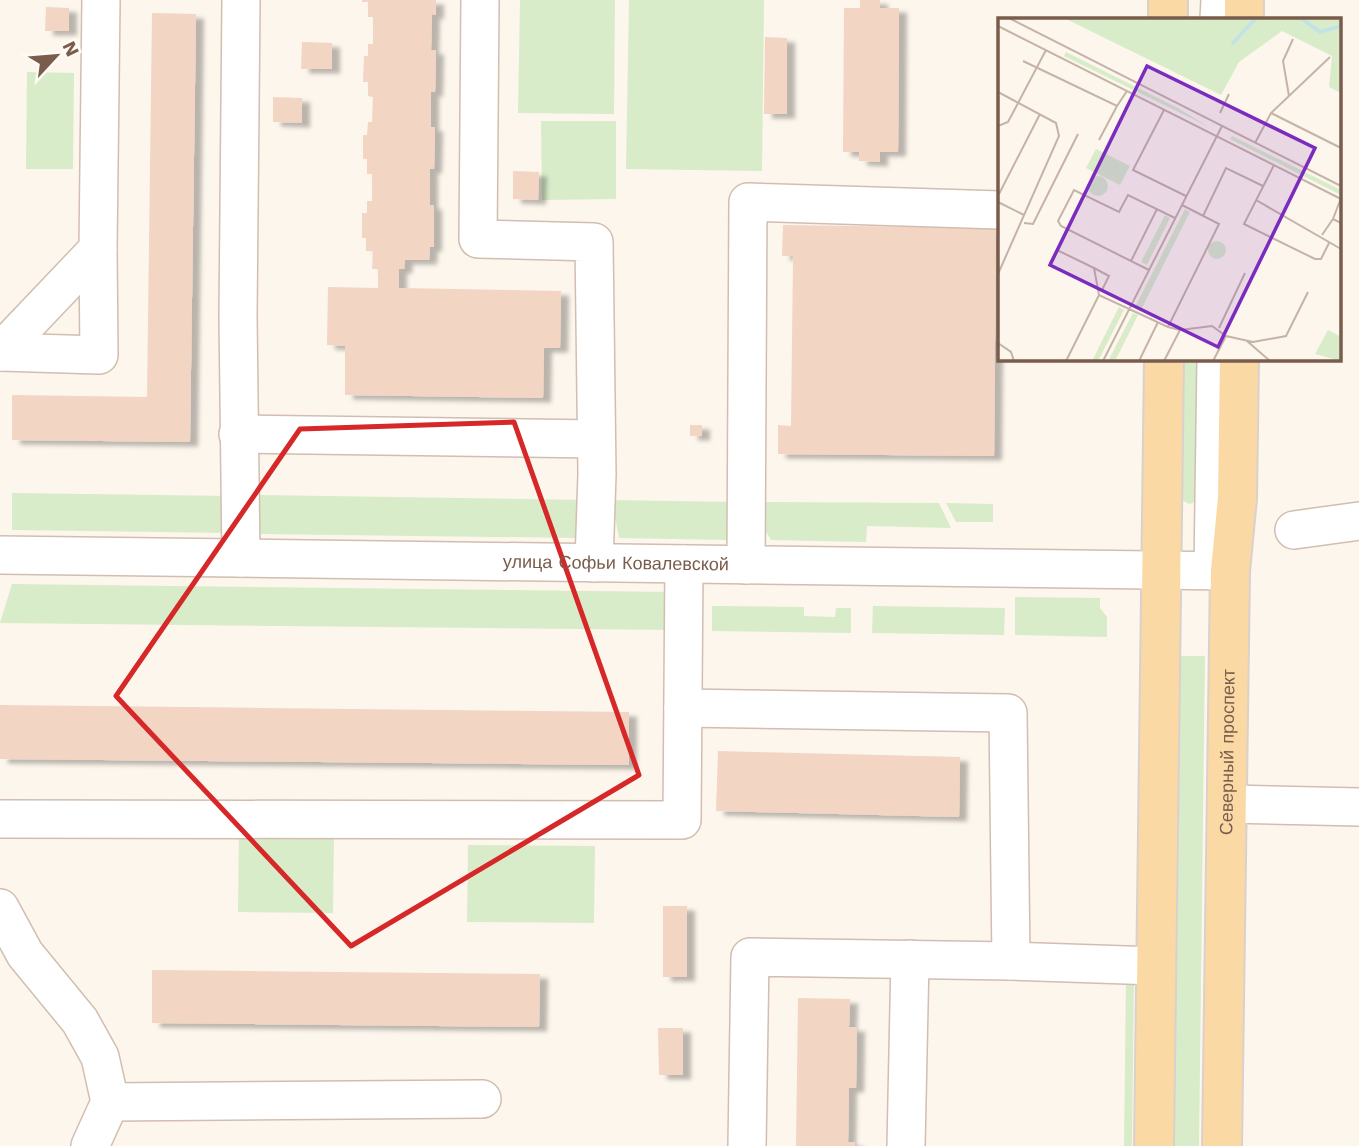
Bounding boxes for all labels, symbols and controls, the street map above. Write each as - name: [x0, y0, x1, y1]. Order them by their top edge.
- inset map: [998, 18, 1342, 360]
- north arrow: [21, 21, 91, 91]
- text: N: [57, 37, 84, 60]
- street label: улица Софьи Ковалевской: [503, 551, 729, 574]
- street label: Северный проспект: [1215, 669, 1239, 835]

